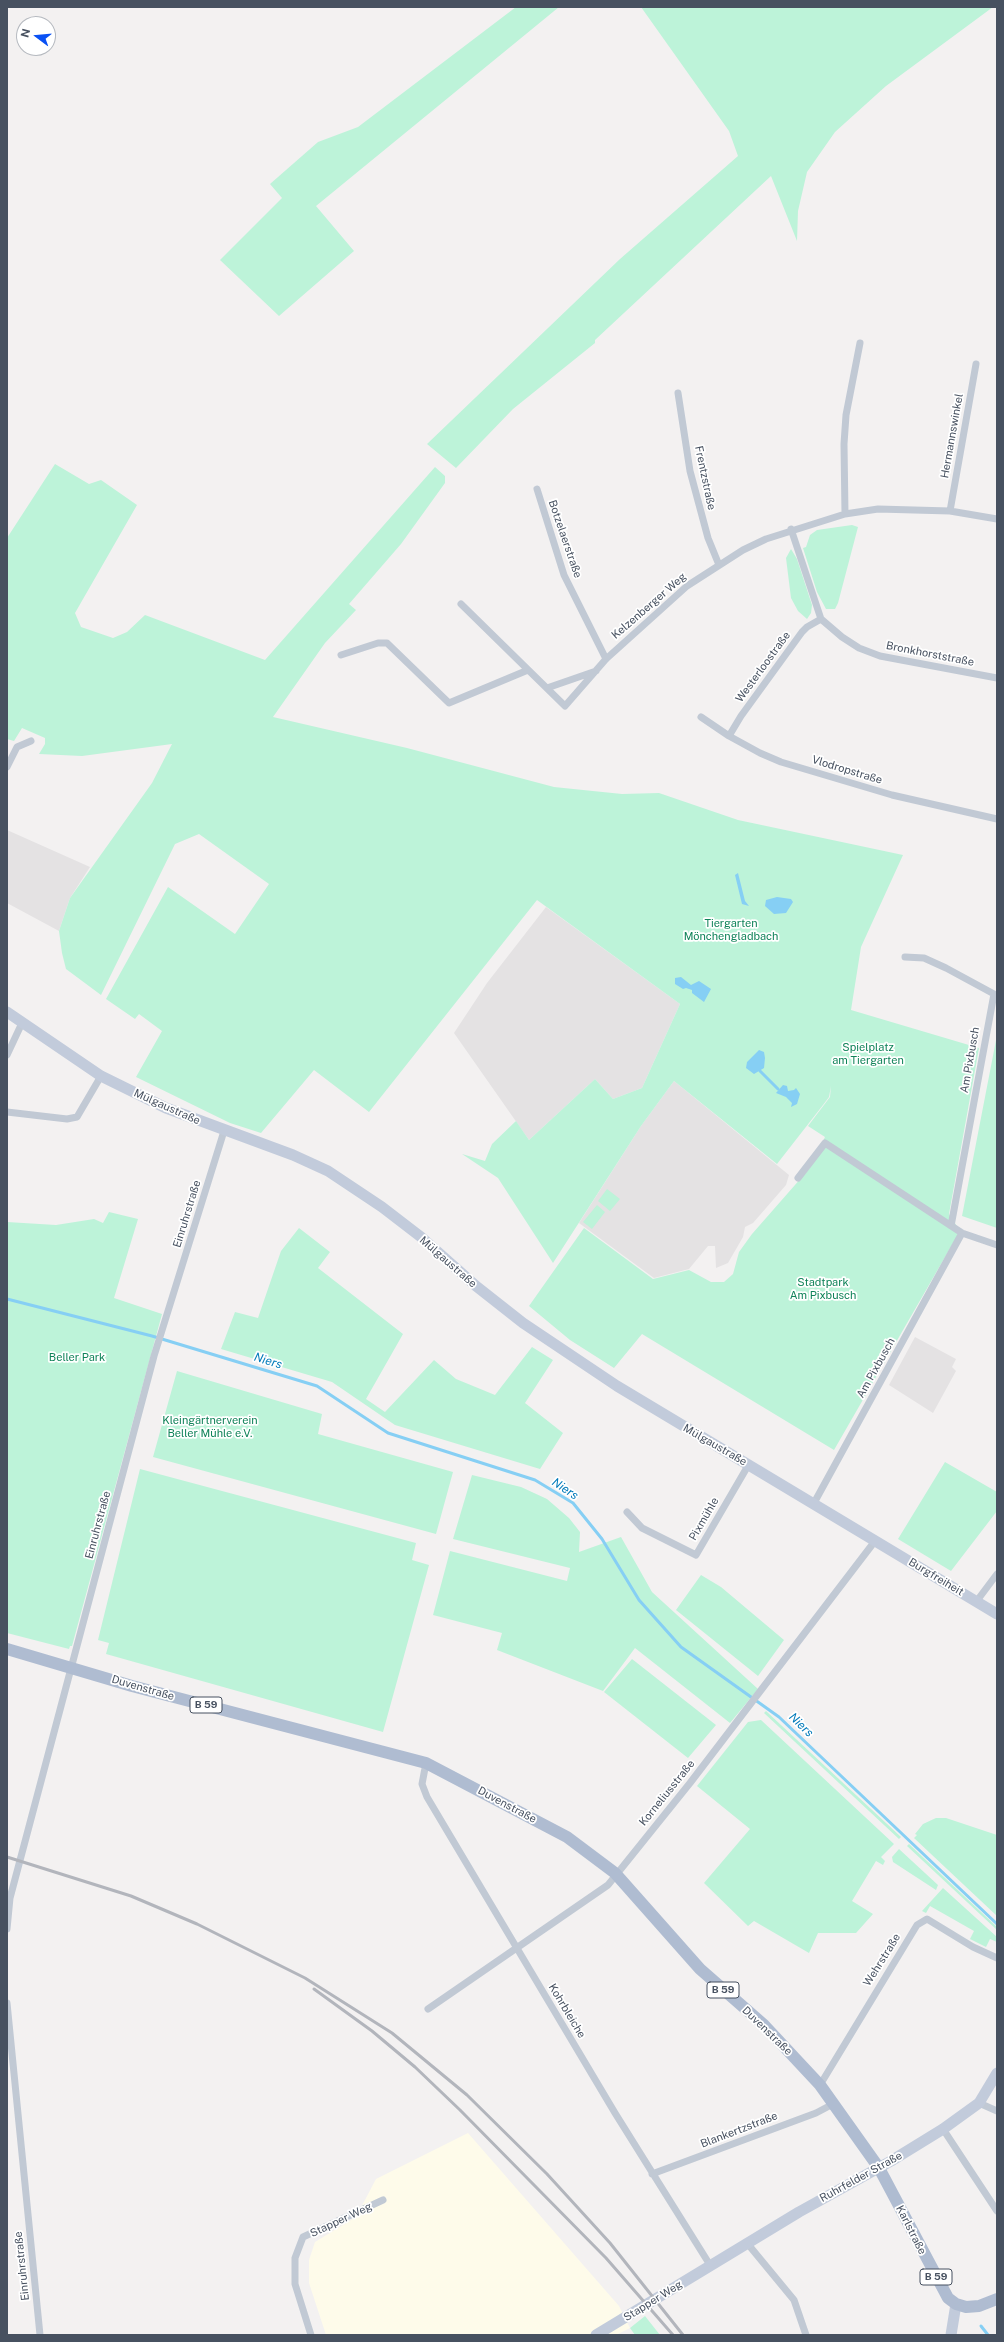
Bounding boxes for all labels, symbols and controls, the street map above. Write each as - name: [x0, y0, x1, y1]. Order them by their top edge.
- north arrow: [16, 16, 56, 56]
- text: N: [18, 27, 32, 39]
- street label: Hermannswinkel: [938, 393, 966, 479]
- street label: Frentzstraße: [692, 445, 718, 511]
- street label: Botzelaerstraße: [545, 498, 585, 580]
- street label: Kelzenberger Weg: [609, 570, 689, 642]
- street label: Westerloostraße: [733, 629, 793, 705]
- street label: Bronkhorststraße: [885, 639, 975, 669]
- street label: Vlodropstraße: [810, 753, 884, 787]
- park label: Tiergarten Mönchengladbach: [684, 917, 778, 943]
- street label: Am Pixbusch: [958, 1026, 982, 1094]
- park label: Spielplatz am Tiergarten: [832, 1041, 904, 1067]
- street label: Mülgaustraße: [132, 1086, 202, 1128]
- street label: Einruhrstraße: [170, 1179, 204, 1249]
- street label: Mülgaustraße: [417, 1234, 479, 1290]
- park label: Stadtpark Am Pixbusch: [790, 1276, 856, 1302]
- street label: Am Pixbusch: [854, 1336, 898, 1400]
- water label: Niers: [252, 1350, 284, 1372]
- park label: Beller Park: [49, 1351, 105, 1365]
- park label: Kleingärtnerverein Beller Mühle e.V.: [162, 1414, 258, 1440]
- street label: Mülgaustraße: [681, 1421, 749, 1469]
- water label: Niers: [549, 1475, 581, 1503]
- street label: Einruhrstraße: [83, 1490, 113, 1560]
- street label: Pixmühle: [686, 1495, 722, 1543]
- street label: Burgfreiheit: [906, 1555, 966, 1599]
- street label: Duvenstraße: [110, 1673, 176, 1703]
- road number: B 59: [190, 1697, 222, 1713]
- water label: Niers: [786, 1710, 816, 1740]
- street label: Korneliusstraße: [636, 1757, 698, 1829]
- street label: Duvenstraße: [475, 1784, 539, 1826]
- street label: Wehrstraße: [861, 1931, 903, 1989]
- street label: Kohrbleiche: [546, 1981, 588, 2041]
- road number: B 59: [707, 1982, 739, 1998]
- street label: Duvenstraße: [739, 2004, 795, 2058]
- street label: Blankertzstraße: [699, 2109, 779, 2151]
- street label: Ruhrfelder Straße: [817, 2149, 905, 2205]
- street label: Stapper Weg: [308, 2200, 374, 2240]
- street label: Karlstraße: [893, 2203, 929, 2257]
- street label: Einruhrstraße: [12, 2231, 32, 2301]
- road number: B 59: [920, 2269, 952, 2285]
- street label: Stapper Weg: [621, 2278, 685, 2324]

